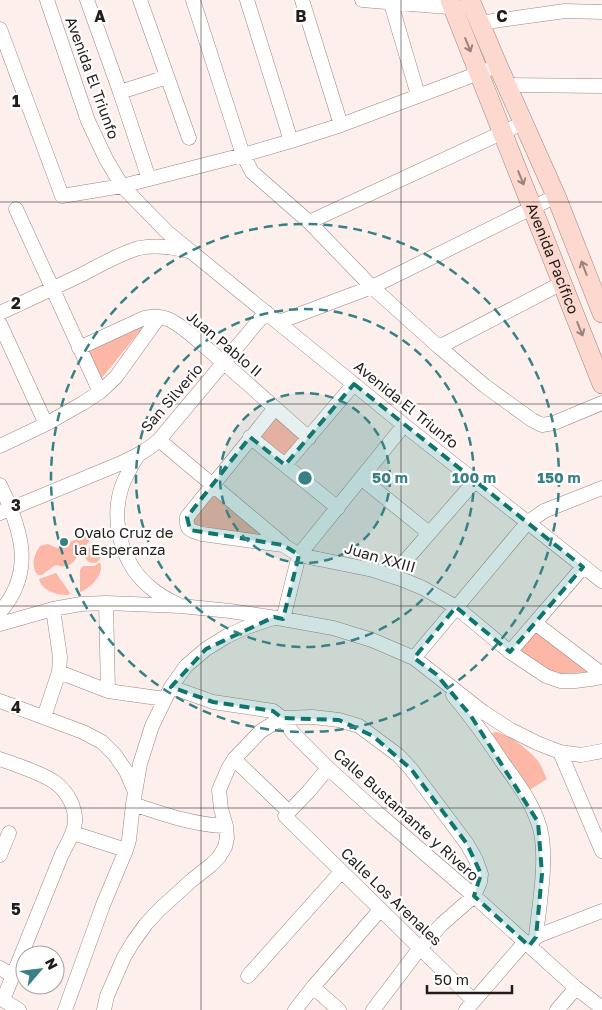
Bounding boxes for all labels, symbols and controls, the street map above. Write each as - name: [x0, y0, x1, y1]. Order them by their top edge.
- text: B: [295, 6, 307, 26]
- text: C: [496, 6, 508, 26]
- street label: Avenida El Triunfo: [62, 14, 122, 142]
- one-way arrow: [464, 37, 473, 52]
- text: 1: [12, 91, 20, 111]
- one-way arrow: [516, 170, 526, 185]
- street label: Avenida Pacífico: [523, 200, 583, 316]
- one-way arrow: [579, 261, 588, 276]
- text: 2: [11, 293, 21, 313]
- street label: Juan Pablo II: [183, 306, 266, 380]
- one-way arrow: [576, 321, 586, 336]
- street label: Avenida El Triunfo: [351, 357, 462, 452]
- street label: San Silverio: [137, 359, 206, 435]
- text: 50 m: [372, 468, 408, 486]
- text: 100 m: [452, 468, 496, 486]
- text: 150 m: [537, 468, 581, 486]
- centre of rings: [296, 469, 314, 487]
- text: 3: [11, 495, 21, 515]
- place label: Ovalo Cruz de la Esperanza: [74, 523, 174, 558]
- marker: Ovalo Cruz de la Esperanza: [58, 536, 70, 548]
- street label: Juan XXIII: [343, 538, 418, 576]
- text: 4: [11, 697, 21, 717]
- street label: Calle Bustamante y Rivero: [330, 744, 483, 884]
- street label: Calle Los Arenales: [338, 844, 446, 949]
- text: 5: [11, 899, 21, 919]
- north arrow: [15, 945, 65, 995]
- text: N: [42, 955, 62, 972]
- scale bar: [427, 962, 512, 994]
- text: 50 m: [434, 970, 469, 988]

